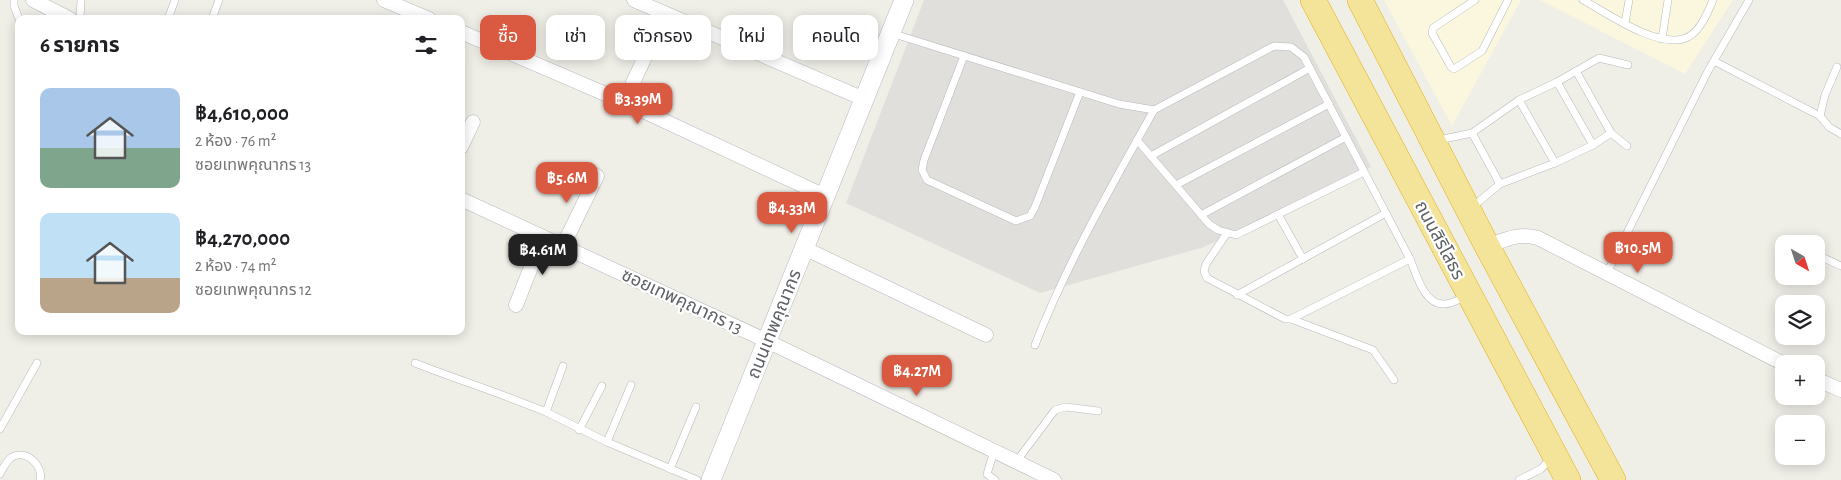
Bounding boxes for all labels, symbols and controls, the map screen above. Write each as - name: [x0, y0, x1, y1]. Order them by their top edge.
- chip: ซื้อ: [480, 15, 536, 60]
- chip: เช่า: [546, 15, 605, 60]
- chip: ตัวกรอง: [615, 15, 711, 60]
- chip: ใหม่: [721, 15, 783, 60]
- chip: คอนโด: [793, 15, 878, 60]
- icon: filters: [412, 31, 440, 59]
- text: 6 รายการ: [40, 35, 120, 56]
- pin: ฿3.39M: [597, 82, 679, 125]
- text: ฿3.39M: [614, 91, 662, 107]
- text: ฿4,610,000: [195, 103, 289, 124]
- icon: home: [80, 108, 140, 168]
- text: 2 ห้อง · 76 m²: [195, 133, 276, 149]
- text: ซอยเทพคุณากร 13: [195, 157, 311, 173]
- pin: ฿5.6M: [532, 162, 602, 204]
- text: ฿5.6M: [547, 170, 587, 186]
- pin: ฿4.33M: [751, 192, 833, 234]
- street label: ถนนสิริโสธร: [1411, 198, 1468, 283]
- text: ฿4.33M: [768, 200, 816, 216]
- text: ฿4,270,000: [195, 228, 290, 249]
- pin: ฿10.5M: [1597, 232, 1679, 274]
- icon: home: [80, 233, 140, 293]
- pin: ฿4.61M: [502, 234, 584, 276]
- north arrow: [1775, 235, 1825, 285]
- map controls: [1775, 235, 1825, 465]
- text: ฿10.5M: [1615, 240, 1661, 256]
- text: ฿4.61M: [519, 242, 567, 258]
- text: 2 ห้อง · 74 m²: [195, 258, 276, 274]
- street label: ซอยเทพคุณากร 13: [618, 266, 745, 339]
- street label: ถนนเทพคุณากร: [745, 267, 806, 382]
- text: ซอยเทพคุณากร 12: [195, 282, 312, 298]
- button: layers: [1775, 295, 1825, 345]
- pin: ฿4.27M: [876, 354, 958, 397]
- button: +: [1775, 355, 1825, 405]
- text: ฿4.27M: [893, 363, 941, 379]
- button: −: [1775, 415, 1825, 465]

